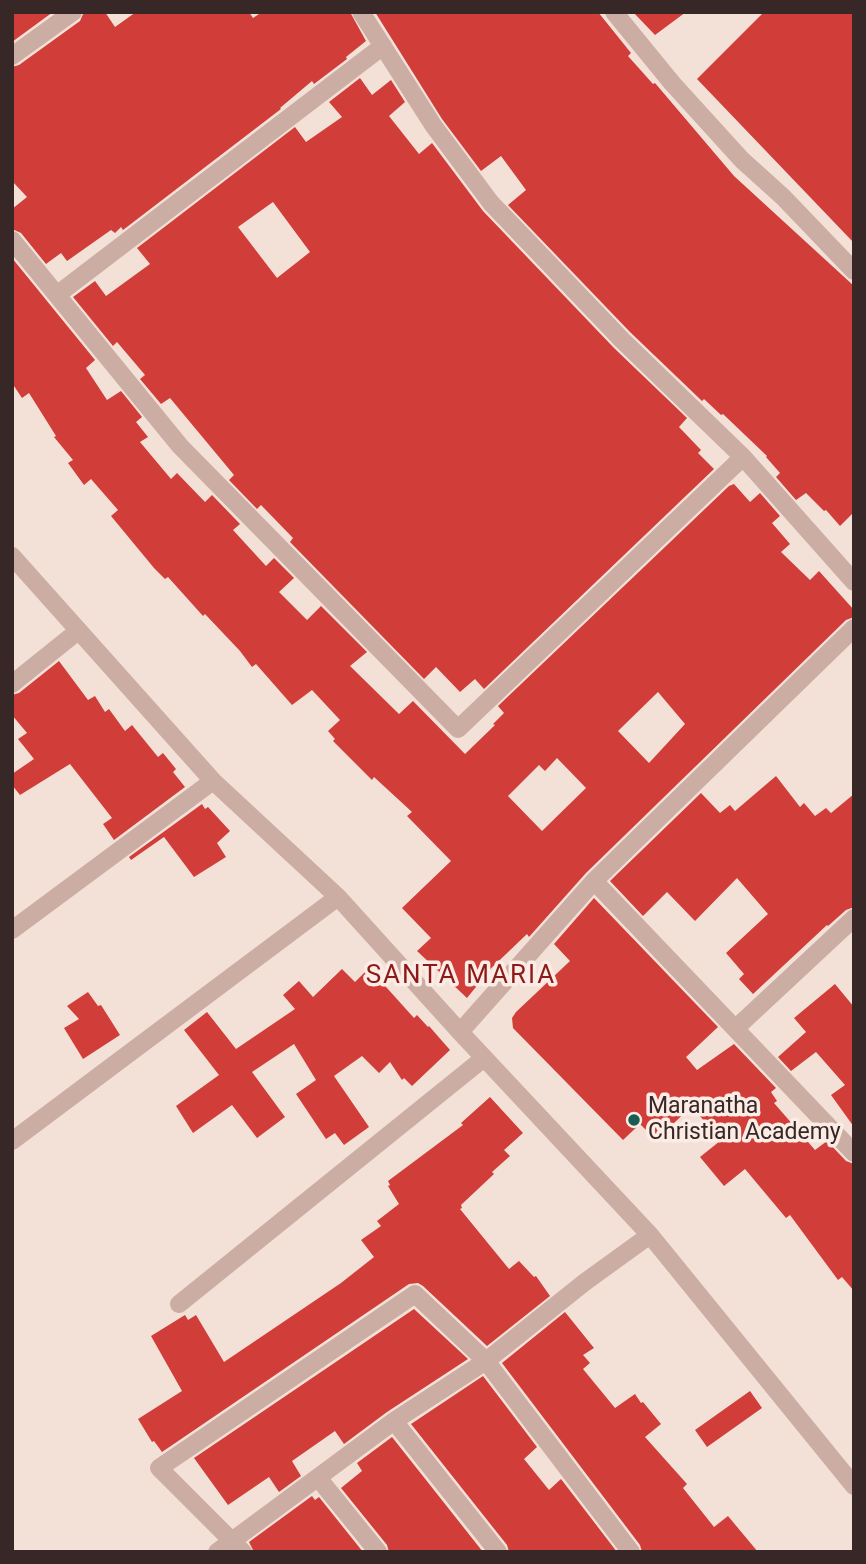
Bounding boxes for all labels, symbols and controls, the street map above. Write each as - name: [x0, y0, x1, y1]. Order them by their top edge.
- district label: SANTA MARIA: [367, 960, 555, 992]
- place label: Maranatha Christian Academy: [648, 1093, 841, 1147]
- marker: Maranatha Christian Academy: [626, 1112, 642, 1128]

